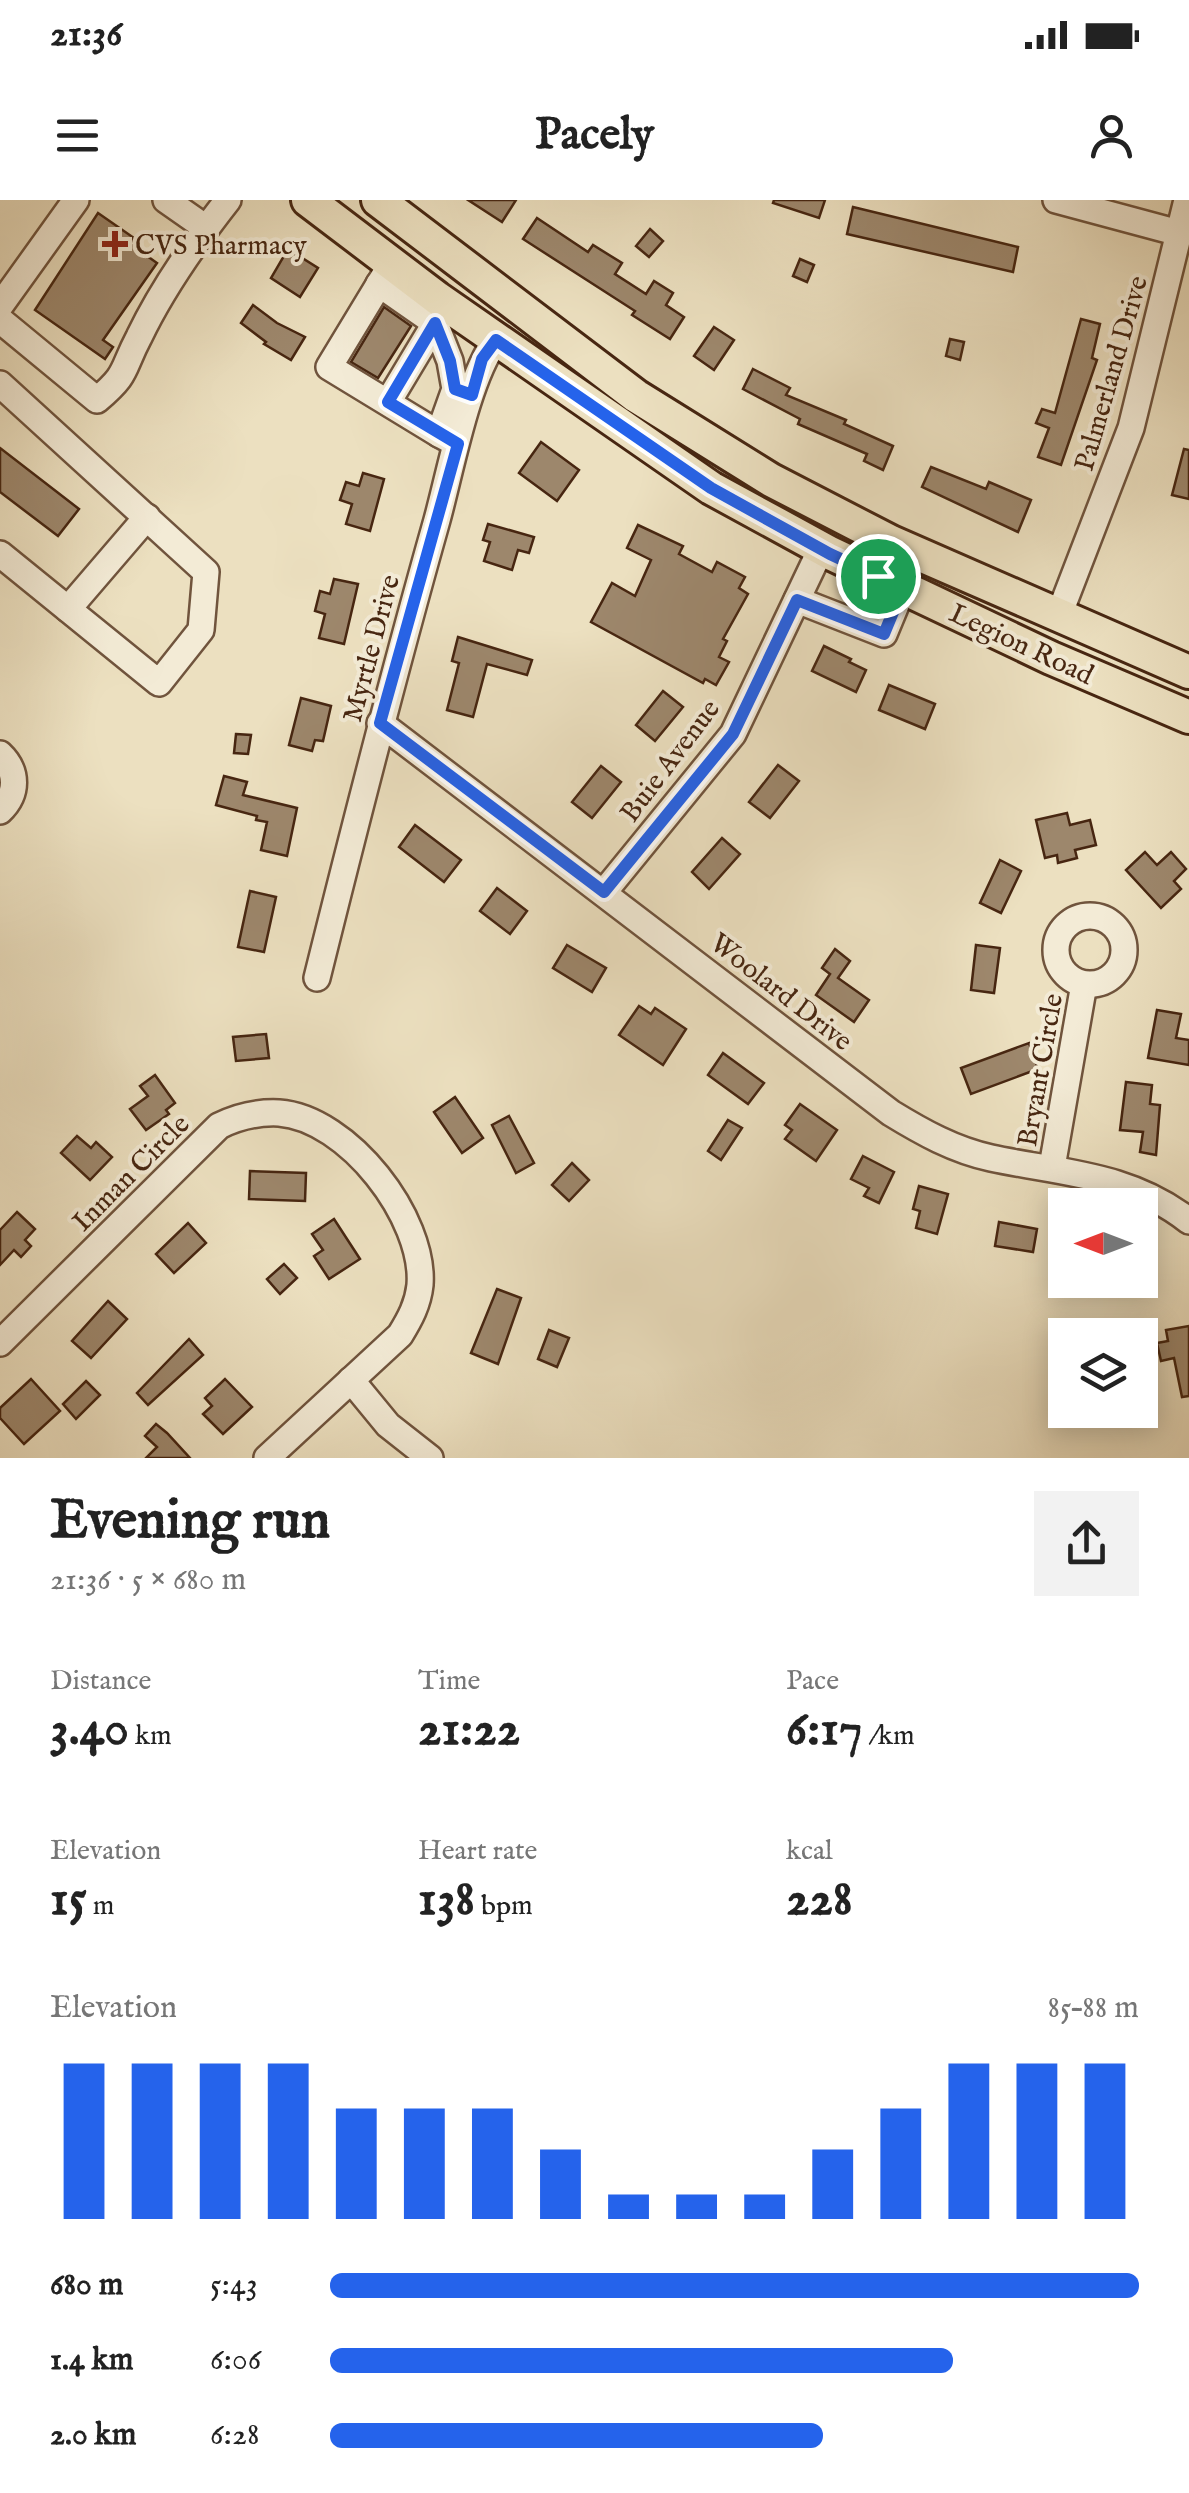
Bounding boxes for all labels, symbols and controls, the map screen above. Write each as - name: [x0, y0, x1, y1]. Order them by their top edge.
- text: 21:36: [50, 11, 122, 59]
- text: Pacely: [535, 107, 654, 164]
- icon: menu: [50, 108, 105, 163]
- icon: person: [1084, 108, 1139, 163]
- place label: CVS Pharmacy: [135, 229, 307, 264]
- marker: CVS Pharmacy: [104, 233, 126, 255]
- street label: Palmerland Drive: [1068, 272, 1157, 475]
- pin: [836, 534, 921, 619]
- icon: arrive: [851, 549, 906, 604]
- street label: Myrtle Drive: [336, 571, 409, 726]
- street label: Legion Road: [943, 597, 1099, 694]
- street label: Buie Avenue: [613, 693, 729, 830]
- street label: Woolard Drive: [702, 926, 859, 1060]
- street label: Bryant Circle: [1011, 991, 1072, 1150]
- street label: Inman Circle: [66, 1108, 198, 1240]
- north arrow: [1048, 1188, 1158, 1298]
- map controls: [1048, 1188, 1158, 1428]
- button: layers: [1048, 1318, 1158, 1428]
- text: Evening run: [50, 1487, 330, 1557]
- button: share: [1034, 1491, 1139, 1596]
- text: 21:36 · 5 × 680 m: [50, 1560, 246, 1601]
- text: Distance: [50, 1664, 151, 1699]
- text: Time: [418, 1664, 480, 1699]
- text: Pace: [786, 1664, 839, 1699]
- text: 3.40: [50, 1699, 129, 1762]
- text: 21:22: [418, 1699, 520, 1762]
- text: 6:17: [786, 1699, 862, 1762]
- text: km: [129, 1719, 172, 1754]
- text: /km: [862, 1719, 915, 1754]
- text: Elevation: [50, 1834, 161, 1869]
- text: Heart rate: [418, 1834, 537, 1869]
- text: kcal: [786, 1834, 833, 1869]
- text: 15: [50, 1869, 87, 1932]
- text: 138: [418, 1869, 475, 1932]
- text: 228: [786, 1869, 853, 1932]
- text: m: [87, 1889, 115, 1924]
- text: bpm: [475, 1889, 533, 1924]
- text: Elevation: [50, 1988, 177, 2029]
- text: 85–88 m: [1047, 1988, 1139, 2029]
- text: 680 m: [50, 2265, 123, 2306]
- text: 5:43: [210, 2265, 258, 2306]
- text: 1.4 km: [50, 2340, 134, 2381]
- text: 6:06: [210, 2340, 261, 2381]
- text: 2.0 km: [50, 2415, 136, 2456]
- text: 6:28: [210, 2415, 260, 2456]

